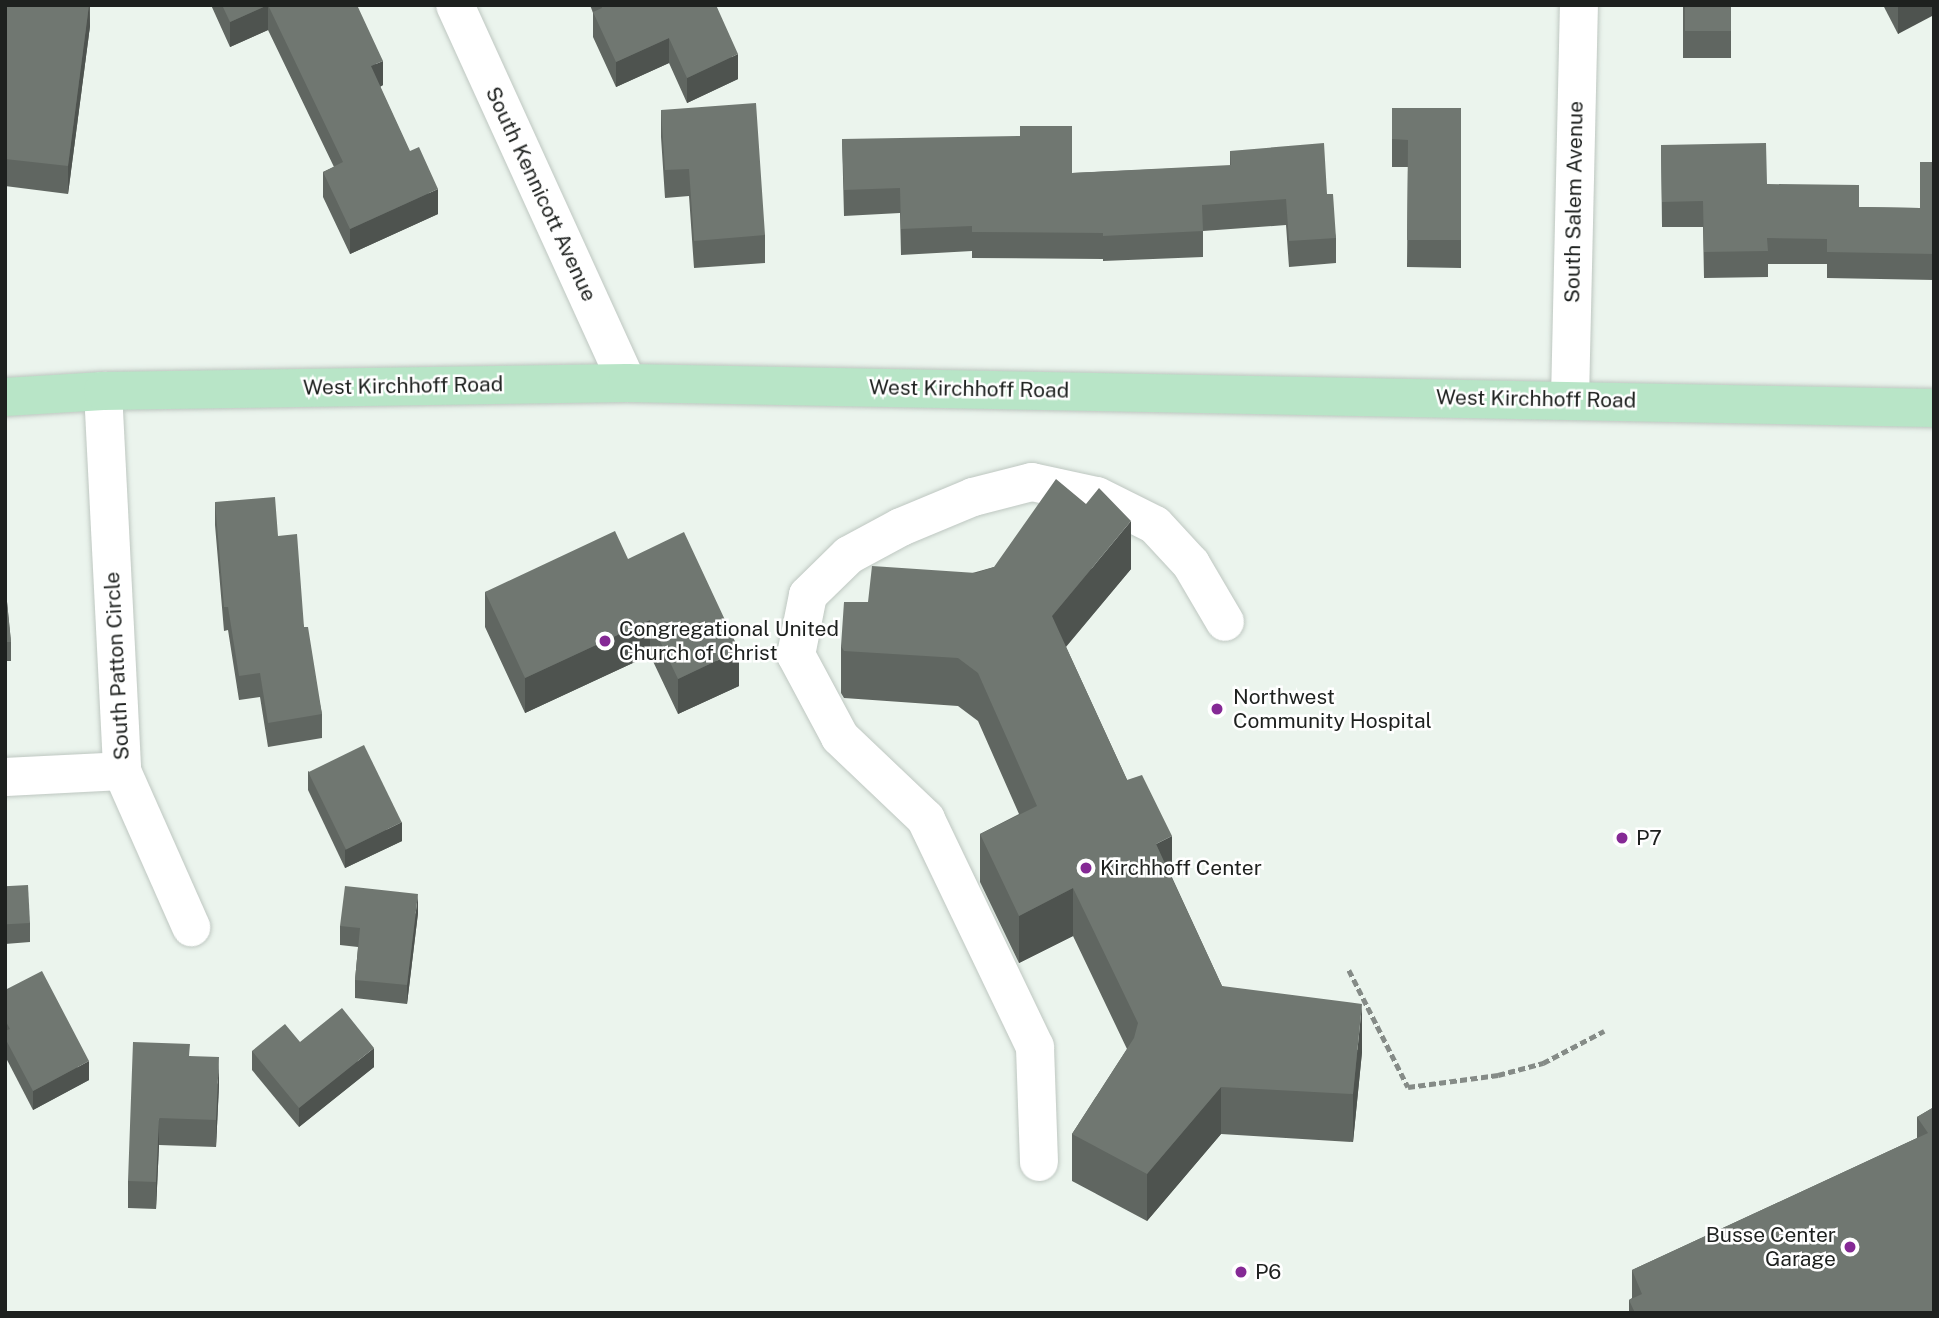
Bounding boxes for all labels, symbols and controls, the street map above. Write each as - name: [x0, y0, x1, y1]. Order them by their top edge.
- street label: South Kennicott Avenue: [480, 83, 602, 305]
- street label: South Salem Avenue: [1560, 101, 1588, 303]
- street label: West Kirchhoff Road: [303, 372, 503, 400]
- street label: West Kirchhoff Road: [869, 375, 1069, 403]
- street label: West Kirchhoff Road: [1436, 385, 1636, 413]
- street label: South Patton Circle: [99, 571, 135, 761]
- place label: Congregational United Church of Christ: [619, 616, 839, 666]
- marker: Congregational United Church of Christ: [597, 633, 613, 649]
- place label: Northwest Community Hospital: [1233, 684, 1432, 734]
- marker: Northwest Community Hospital: [1207, 699, 1227, 719]
- place label: P7: [1636, 825, 1662, 851]
- marker: P7: [1614, 830, 1630, 846]
- place label: Kirchhoff Center: [1100, 855, 1262, 881]
- marker: Kirchhoff Center: [1078, 860, 1094, 876]
- place label: Busse Center Garage: [1706, 1222, 1836, 1272]
- marker: Busse Center Garage: [1842, 1239, 1858, 1255]
- place label: P6: [1255, 1259, 1281, 1285]
- marker: P6: [1233, 1264, 1249, 1280]

